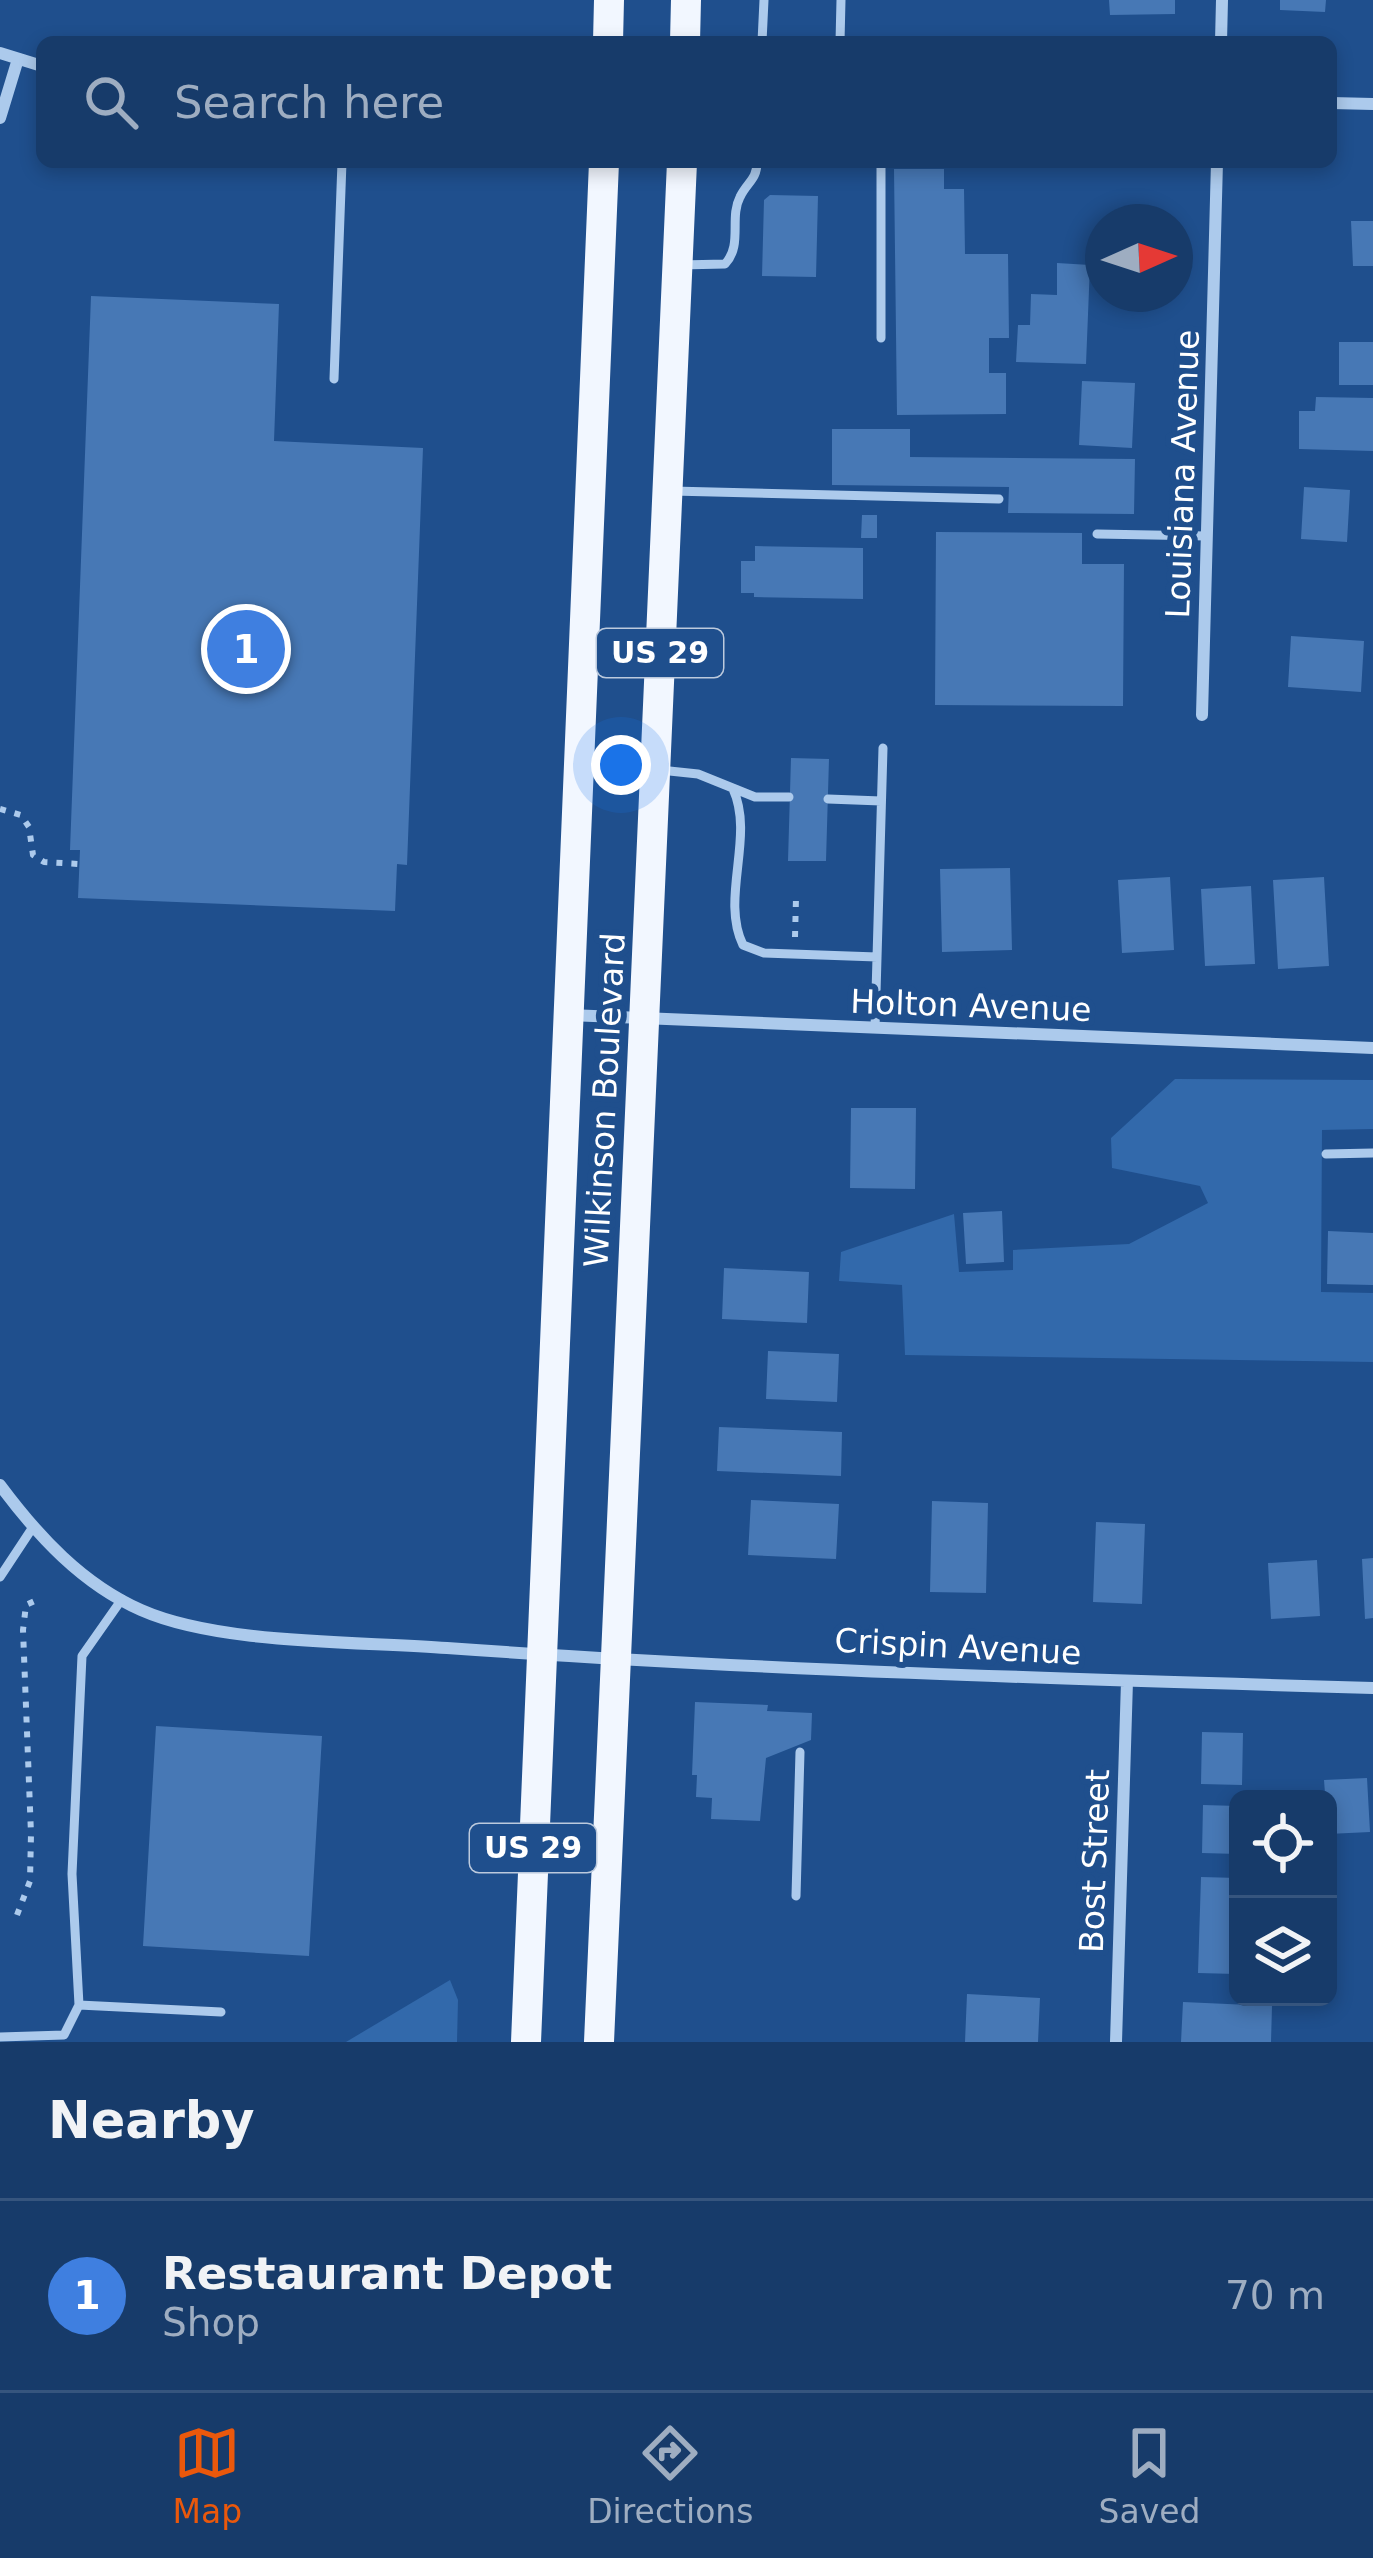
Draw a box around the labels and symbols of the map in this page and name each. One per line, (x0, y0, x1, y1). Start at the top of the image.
north arrow (1085, 204, 1193, 312)
street label: Louisiana Avenue (1158, 329, 1207, 619)
pin: 1 (207, 604, 285, 694)
road number: US 29 (597, 629, 723, 677)
your location (591, 735, 651, 795)
street label: Wilkinson Boulevard (576, 932, 633, 1268)
street label: Holton Avenue (850, 982, 1092, 1029)
street label: Crispin Avenue (834, 1621, 1082, 1672)
street label: Bost Street (1072, 1768, 1117, 1954)
road number: US 29 (470, 1824, 596, 1872)

